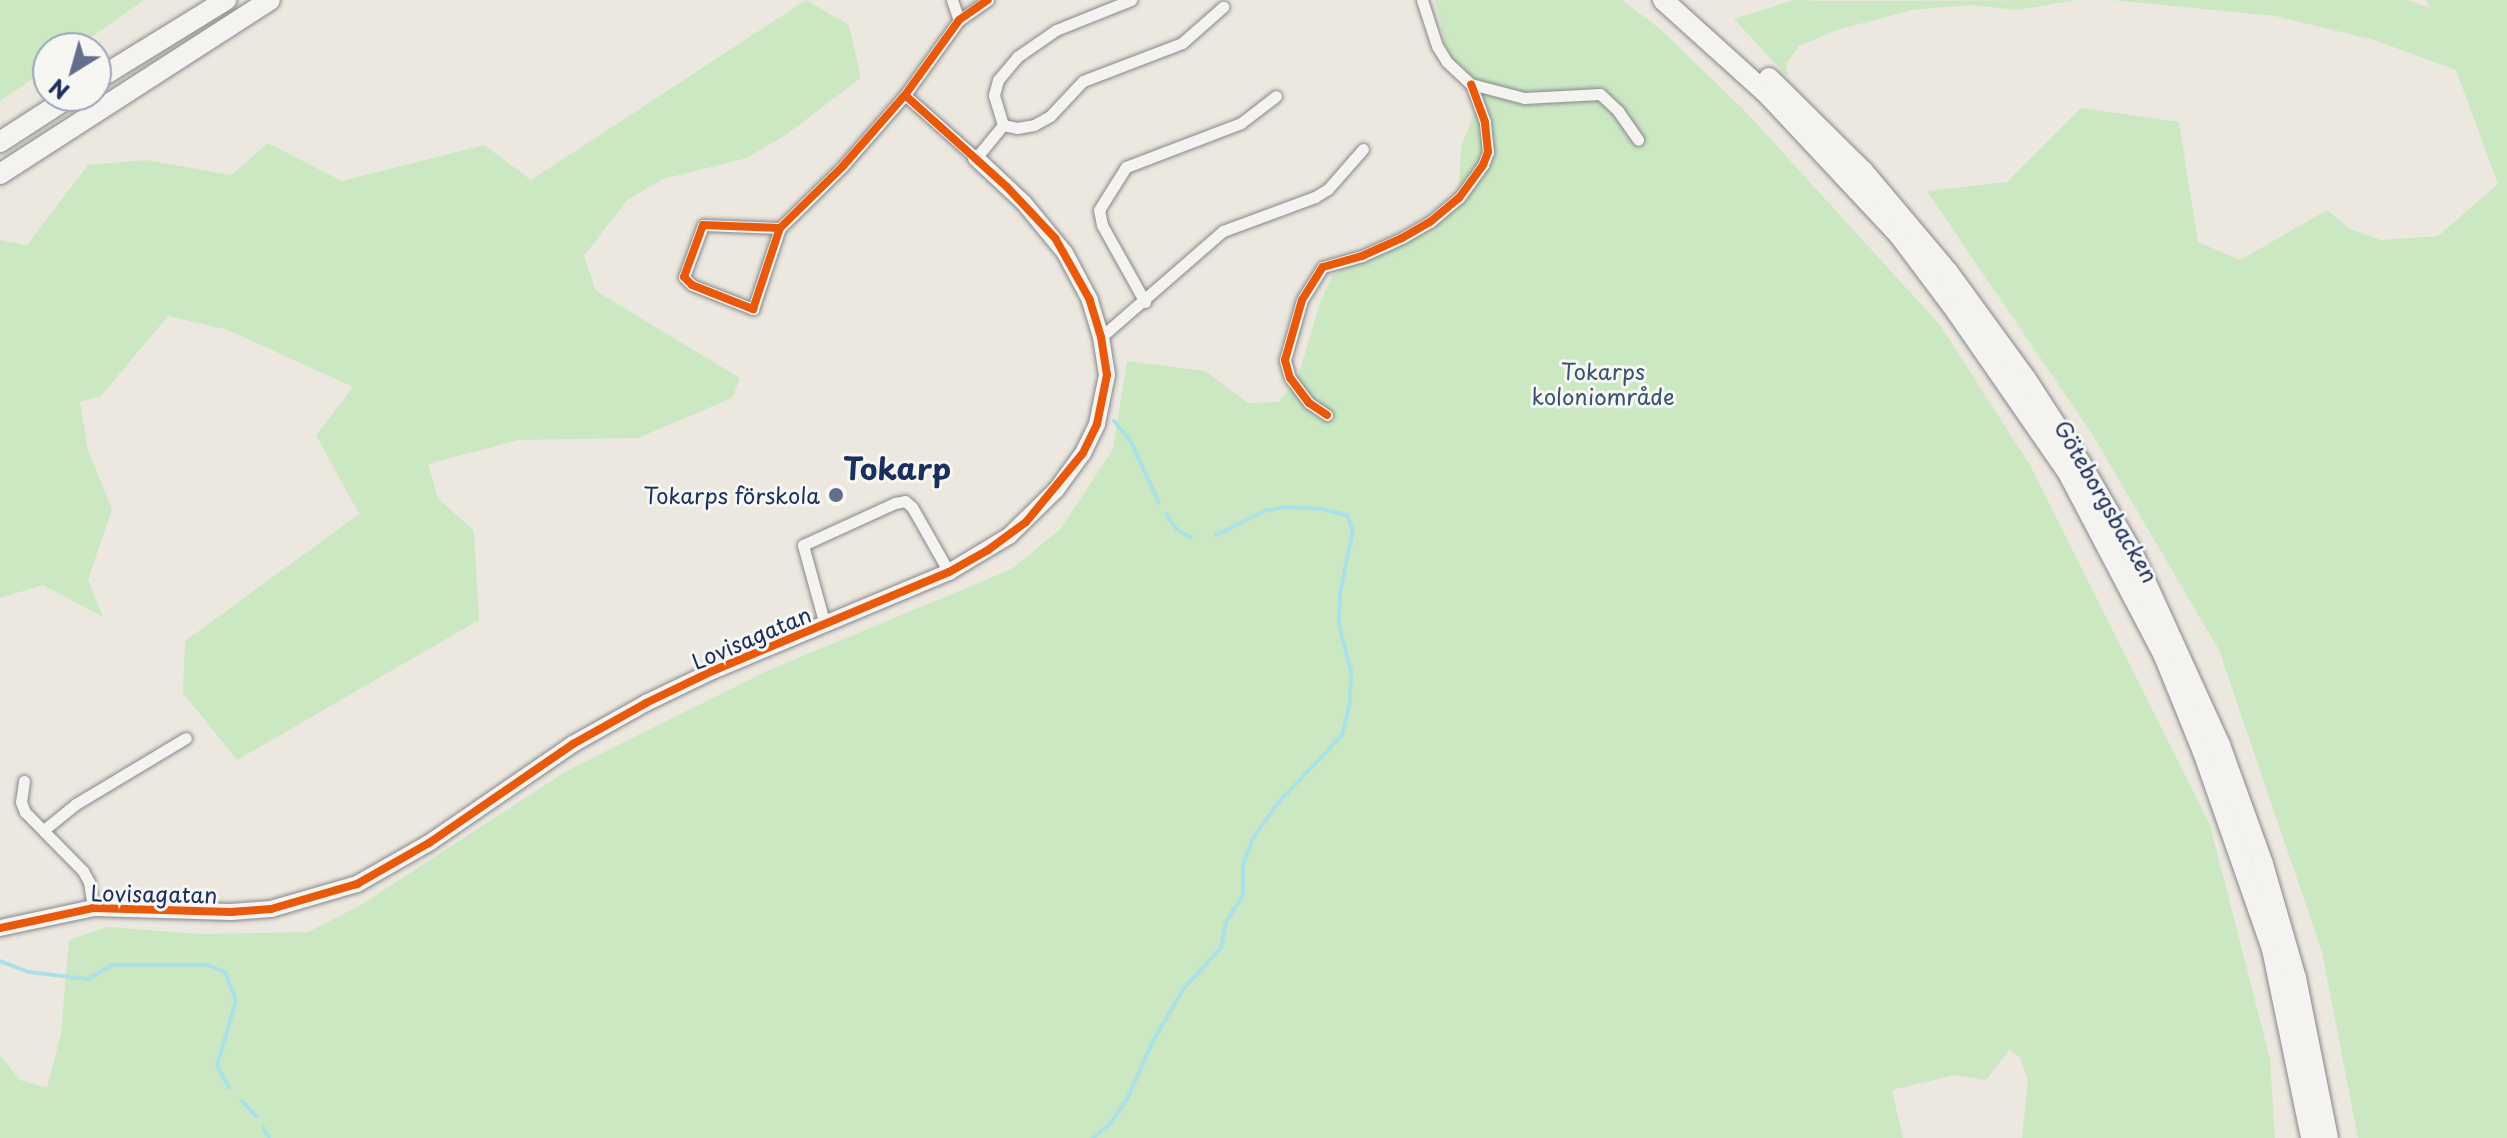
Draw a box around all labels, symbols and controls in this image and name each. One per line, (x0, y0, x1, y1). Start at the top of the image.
north arrow (32, 32, 112, 112)
text: N (42, 72, 75, 108)
park label: Tokarps koloniområde (1531, 357, 1675, 408)
street label: Göteborgsbacken (2050, 415, 2164, 587)
district label: Tokarp (843, 450, 951, 486)
place label: Tokarps förskola (644, 482, 820, 508)
marker: Tokarps förskola (827, 486, 845, 504)
street label: Lovisagatan (687, 600, 815, 674)
street label: Lovisagatan (90, 879, 218, 907)

